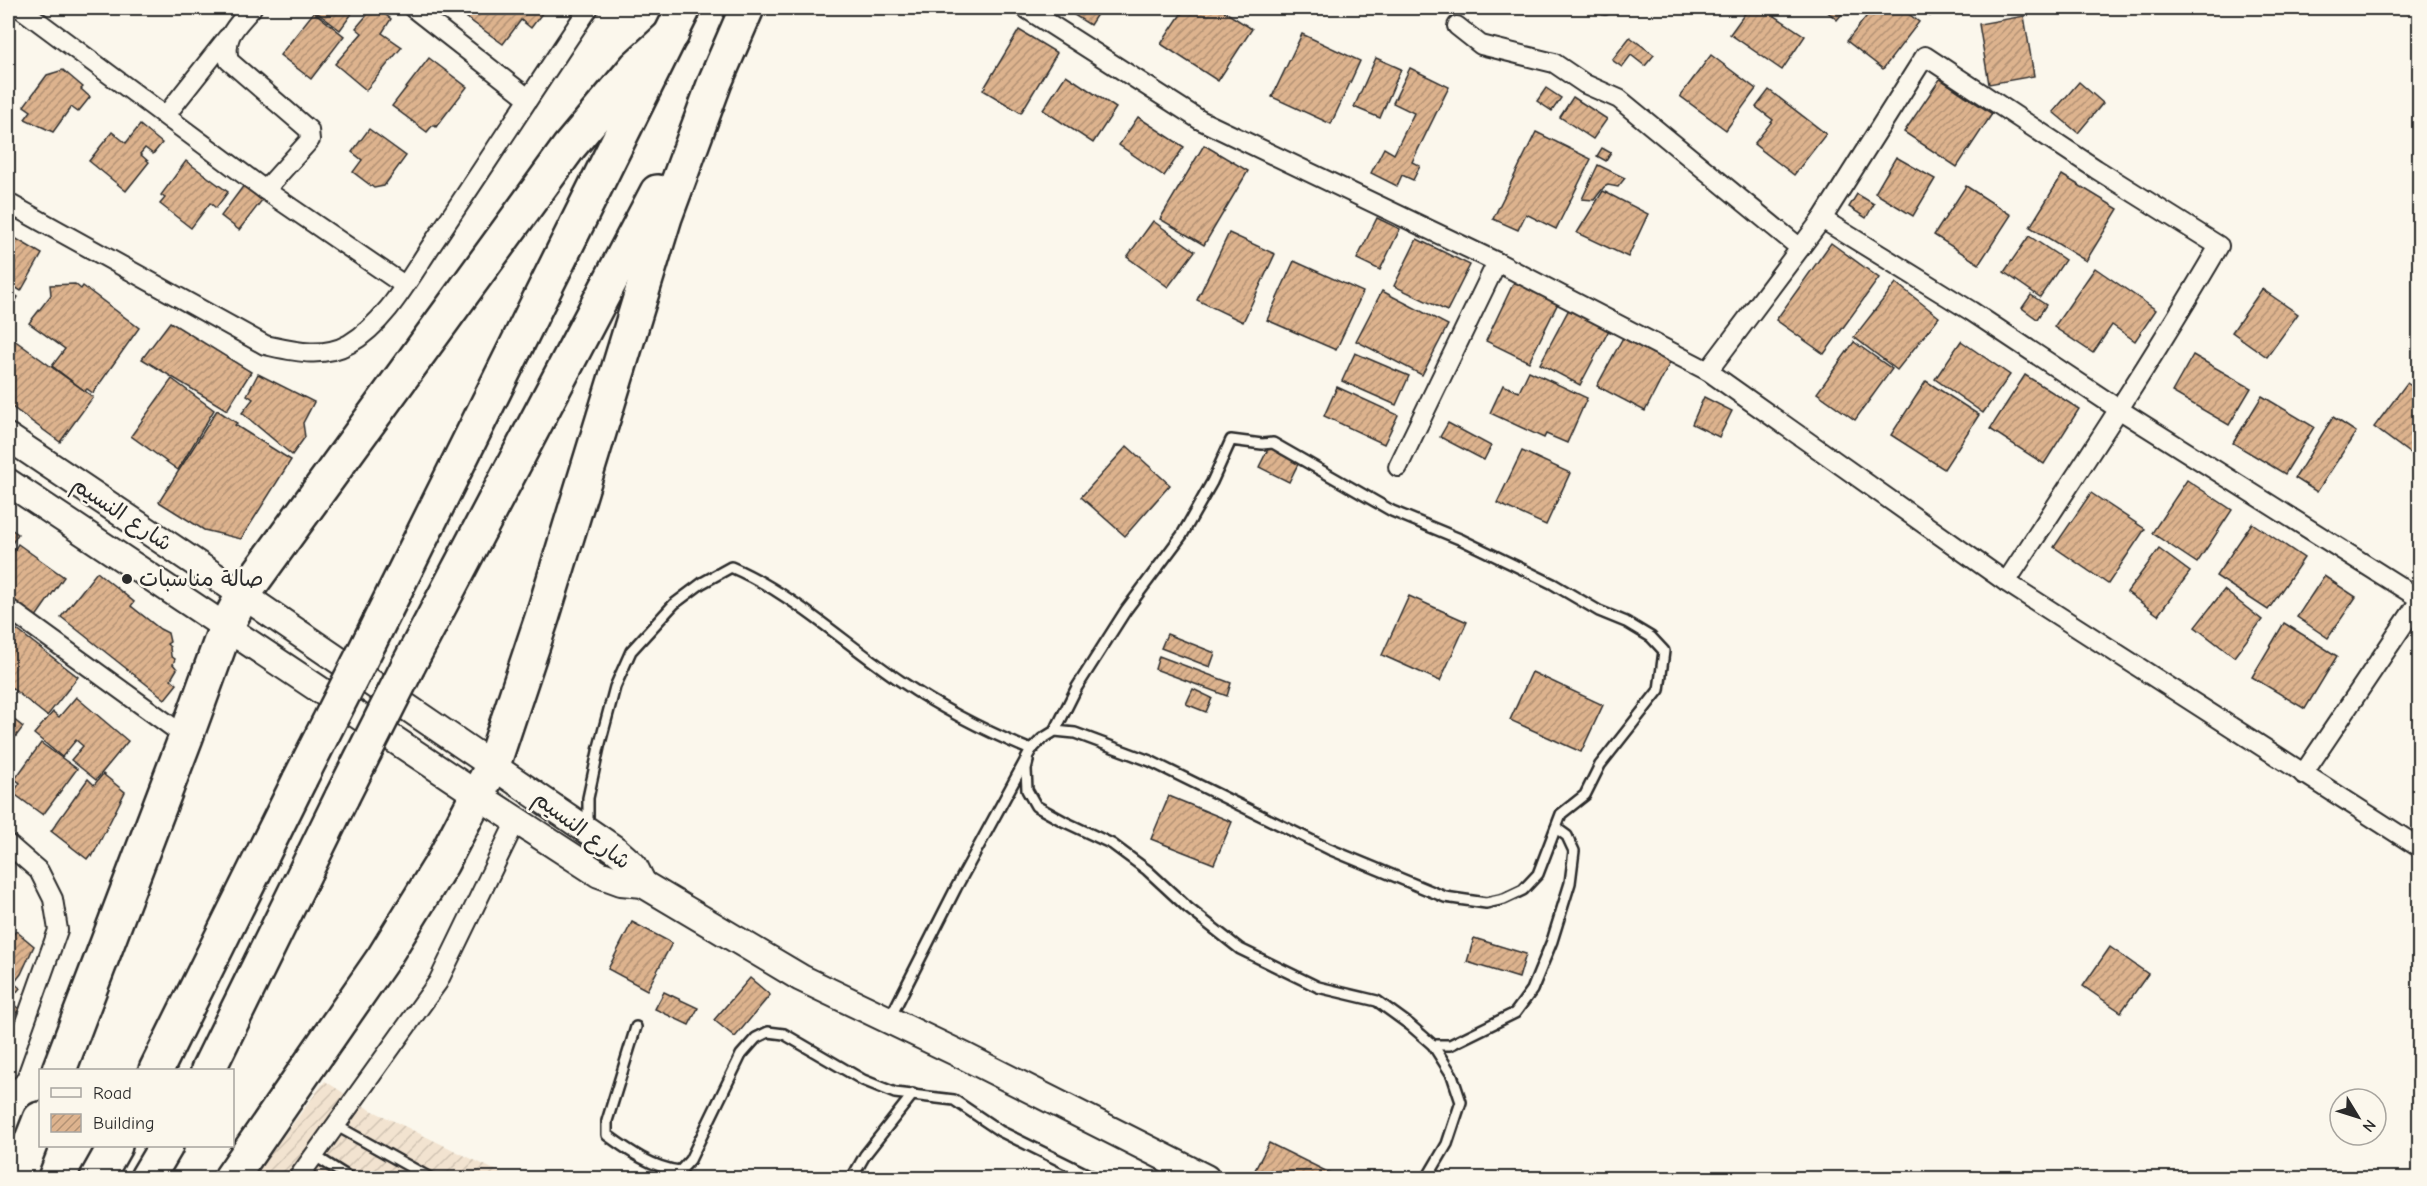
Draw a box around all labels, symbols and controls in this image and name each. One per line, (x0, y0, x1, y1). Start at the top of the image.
street label: شارع النسيم (65, 471, 177, 559)
place label: صالة مناسبات (139, 566, 264, 592)
marker: صالة مناسبات (120, 572, 134, 586)
street label: شارع النسيم (527, 785, 636, 877)
legend (39, 1069, 234, 1147)
text: Road (93, 1083, 132, 1104)
north arrow (2328, 1087, 2388, 1147)
text: Building (93, 1113, 155, 1134)
text: N (2359, 1116, 2379, 1135)

